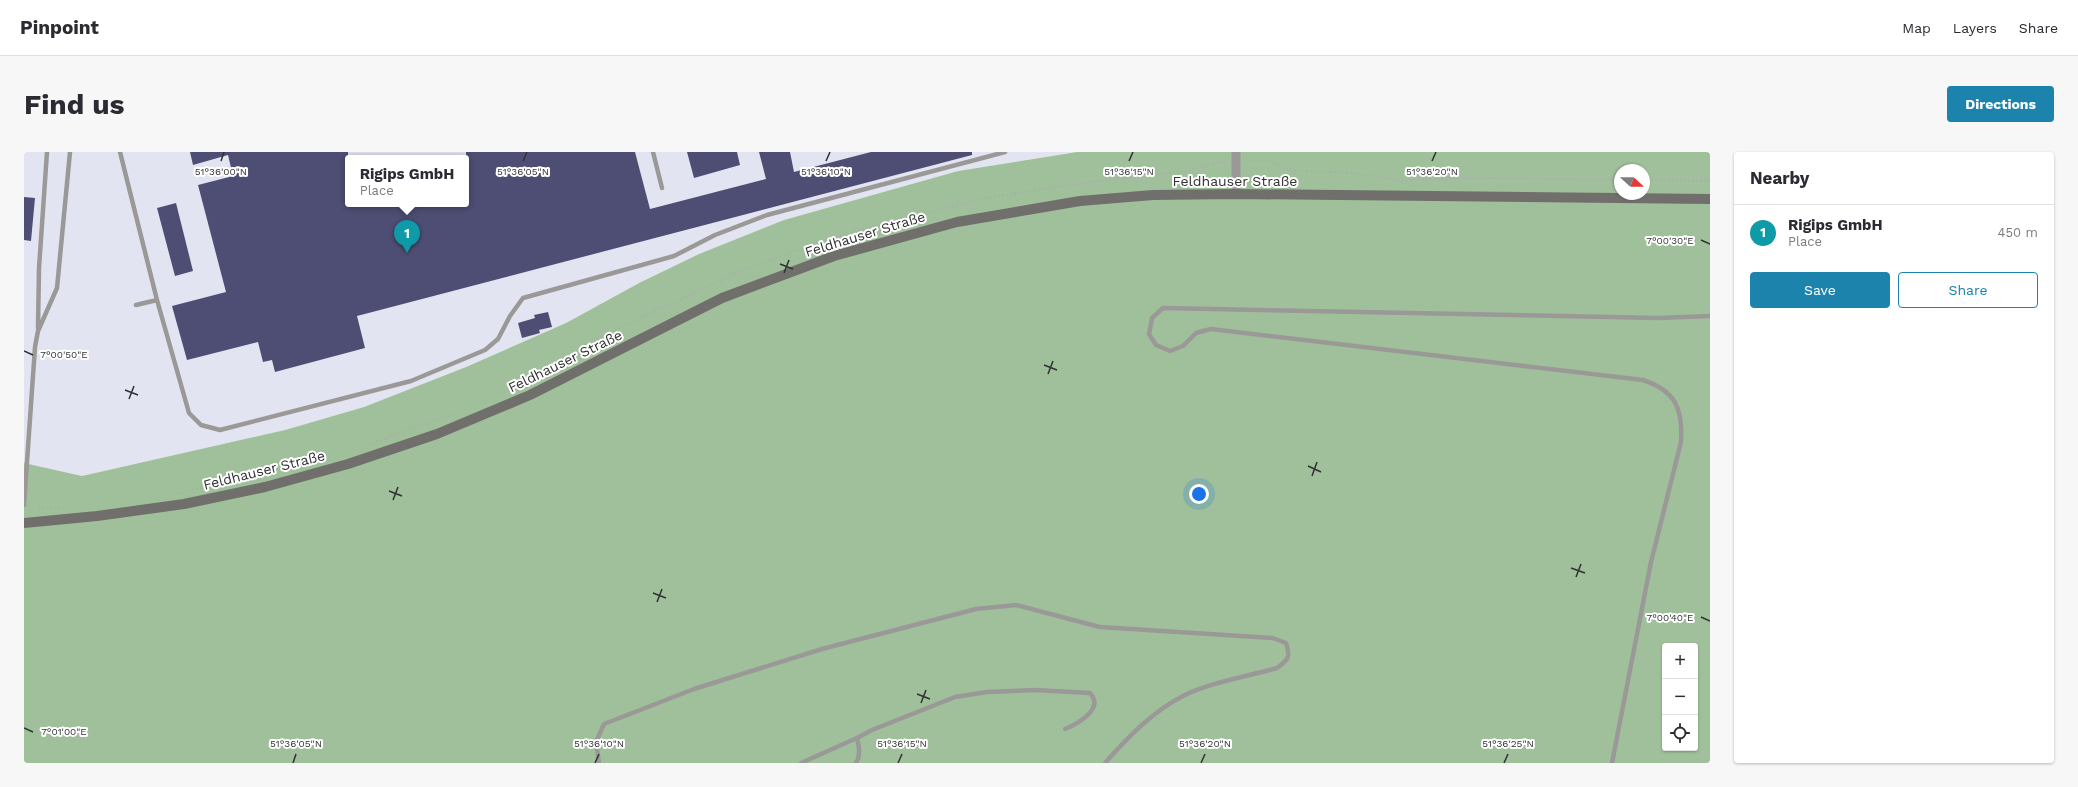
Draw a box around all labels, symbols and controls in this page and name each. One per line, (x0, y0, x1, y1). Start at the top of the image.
text: Pinpoint (20, 16, 99, 39)
text: Map (1902, 20, 1931, 36)
text: Layers (1953, 20, 1997, 36)
text: Share (2019, 20, 2058, 36)
button: Directions (1947, 86, 2054, 122)
text: Find us (24, 88, 124, 121)
popup (345, 155, 469, 207)
north arrow (1614, 164, 1650, 200)
text: Rigips GmbH (360, 165, 454, 183)
text: 51°36'00"N (195, 166, 247, 177)
text: 51°36'05"N (497, 166, 549, 177)
text: 51°36'10"N (801, 166, 851, 177)
text: 51°36'15"N (1104, 166, 1154, 177)
text: 51°36'20"N (1406, 166, 1458, 177)
text: Nearby (1750, 168, 1809, 188)
street label: Feldhauser Straße (1173, 173, 1297, 189)
text: Place (360, 183, 394, 198)
street label: Feldhauser Straße (803, 208, 927, 260)
text: Rigips GmbH (1788, 216, 1883, 234)
pin: 1 (394, 220, 420, 253)
text: 1 (1760, 225, 1766, 240)
text: 450 m (1998, 225, 2038, 240)
text: Place (1788, 234, 1822, 249)
text: 7°00'30"E (1646, 235, 1694, 246)
button: Save (1750, 272, 1890, 308)
button: Share (1898, 272, 2038, 308)
street label: Feldhauser Straße (505, 326, 625, 396)
text: 7°00'50"E (40, 349, 88, 360)
street label: Feldhauser Straße (202, 447, 326, 493)
your location (1189, 484, 1209, 504)
text: 7°00'40"E (1647, 612, 1693, 623)
map controls (1662, 643, 1698, 751)
button: + (1662, 643, 1698, 679)
button: − (1662, 679, 1698, 715)
button: locate (1662, 715, 1698, 751)
text: 7°01'00"E (41, 726, 87, 737)
text: 51°36'05"N (270, 738, 322, 749)
text: 51°36'10"N (574, 738, 624, 749)
text: 51°36'15"N (877, 738, 927, 749)
text: 51°36'20"N (1179, 738, 1231, 749)
text: 51°36'25"N (1482, 738, 1534, 749)

